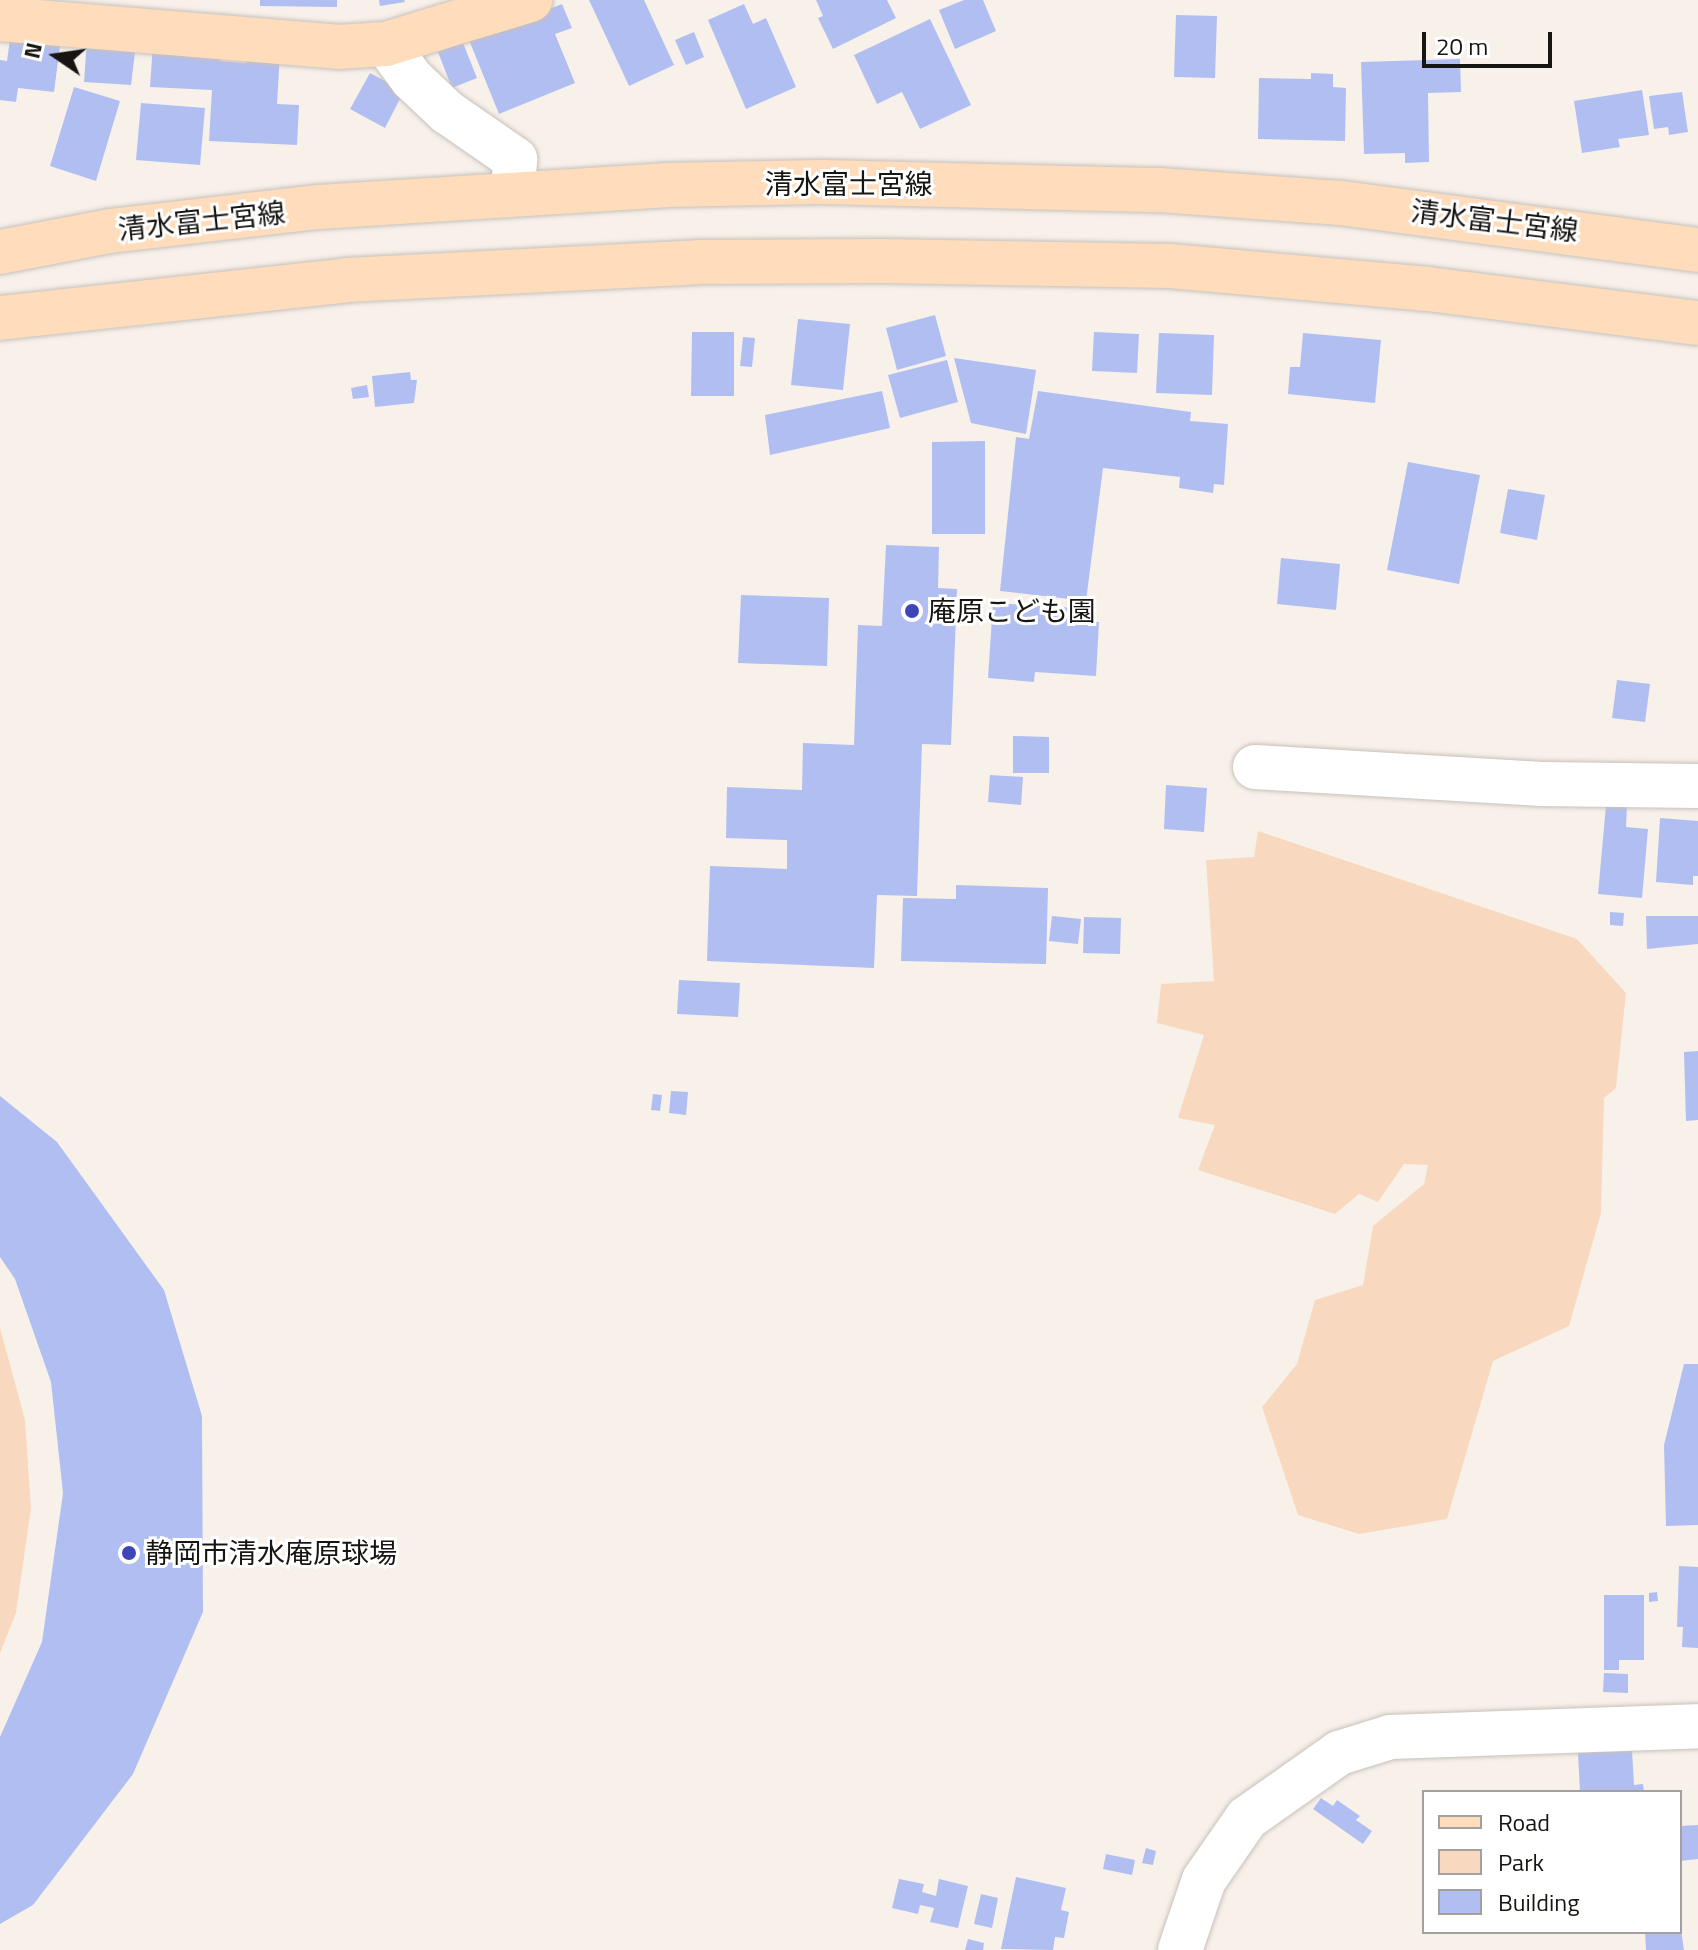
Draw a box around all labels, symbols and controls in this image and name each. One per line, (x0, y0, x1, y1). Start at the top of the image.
north arrow (16, 16, 96, 96)
scale bar (1426, 16, 1556, 66)
text: 20 m (1436, 28, 1488, 64)
text: N (14, 39, 51, 62)
street label: 清水富士宮線 (765, 167, 933, 201)
street label: 清水富士宮線 (1410, 194, 1580, 248)
street label: 清水富士宮線 (117, 196, 287, 246)
place label: 庵原こども園 (928, 594, 1096, 628)
marker: 庵原こども園 (903, 602, 921, 620)
place label: 静岡市清水庵原球場 (145, 1536, 397, 1570)
marker: 静岡市清水庵原球場 (120, 1544, 138, 1562)
legend (1422, 1790, 1682, 1934)
text: Road (1498, 1804, 1550, 1840)
text: Park (1498, 1844, 1544, 1880)
text: Building (1498, 1884, 1580, 1920)

